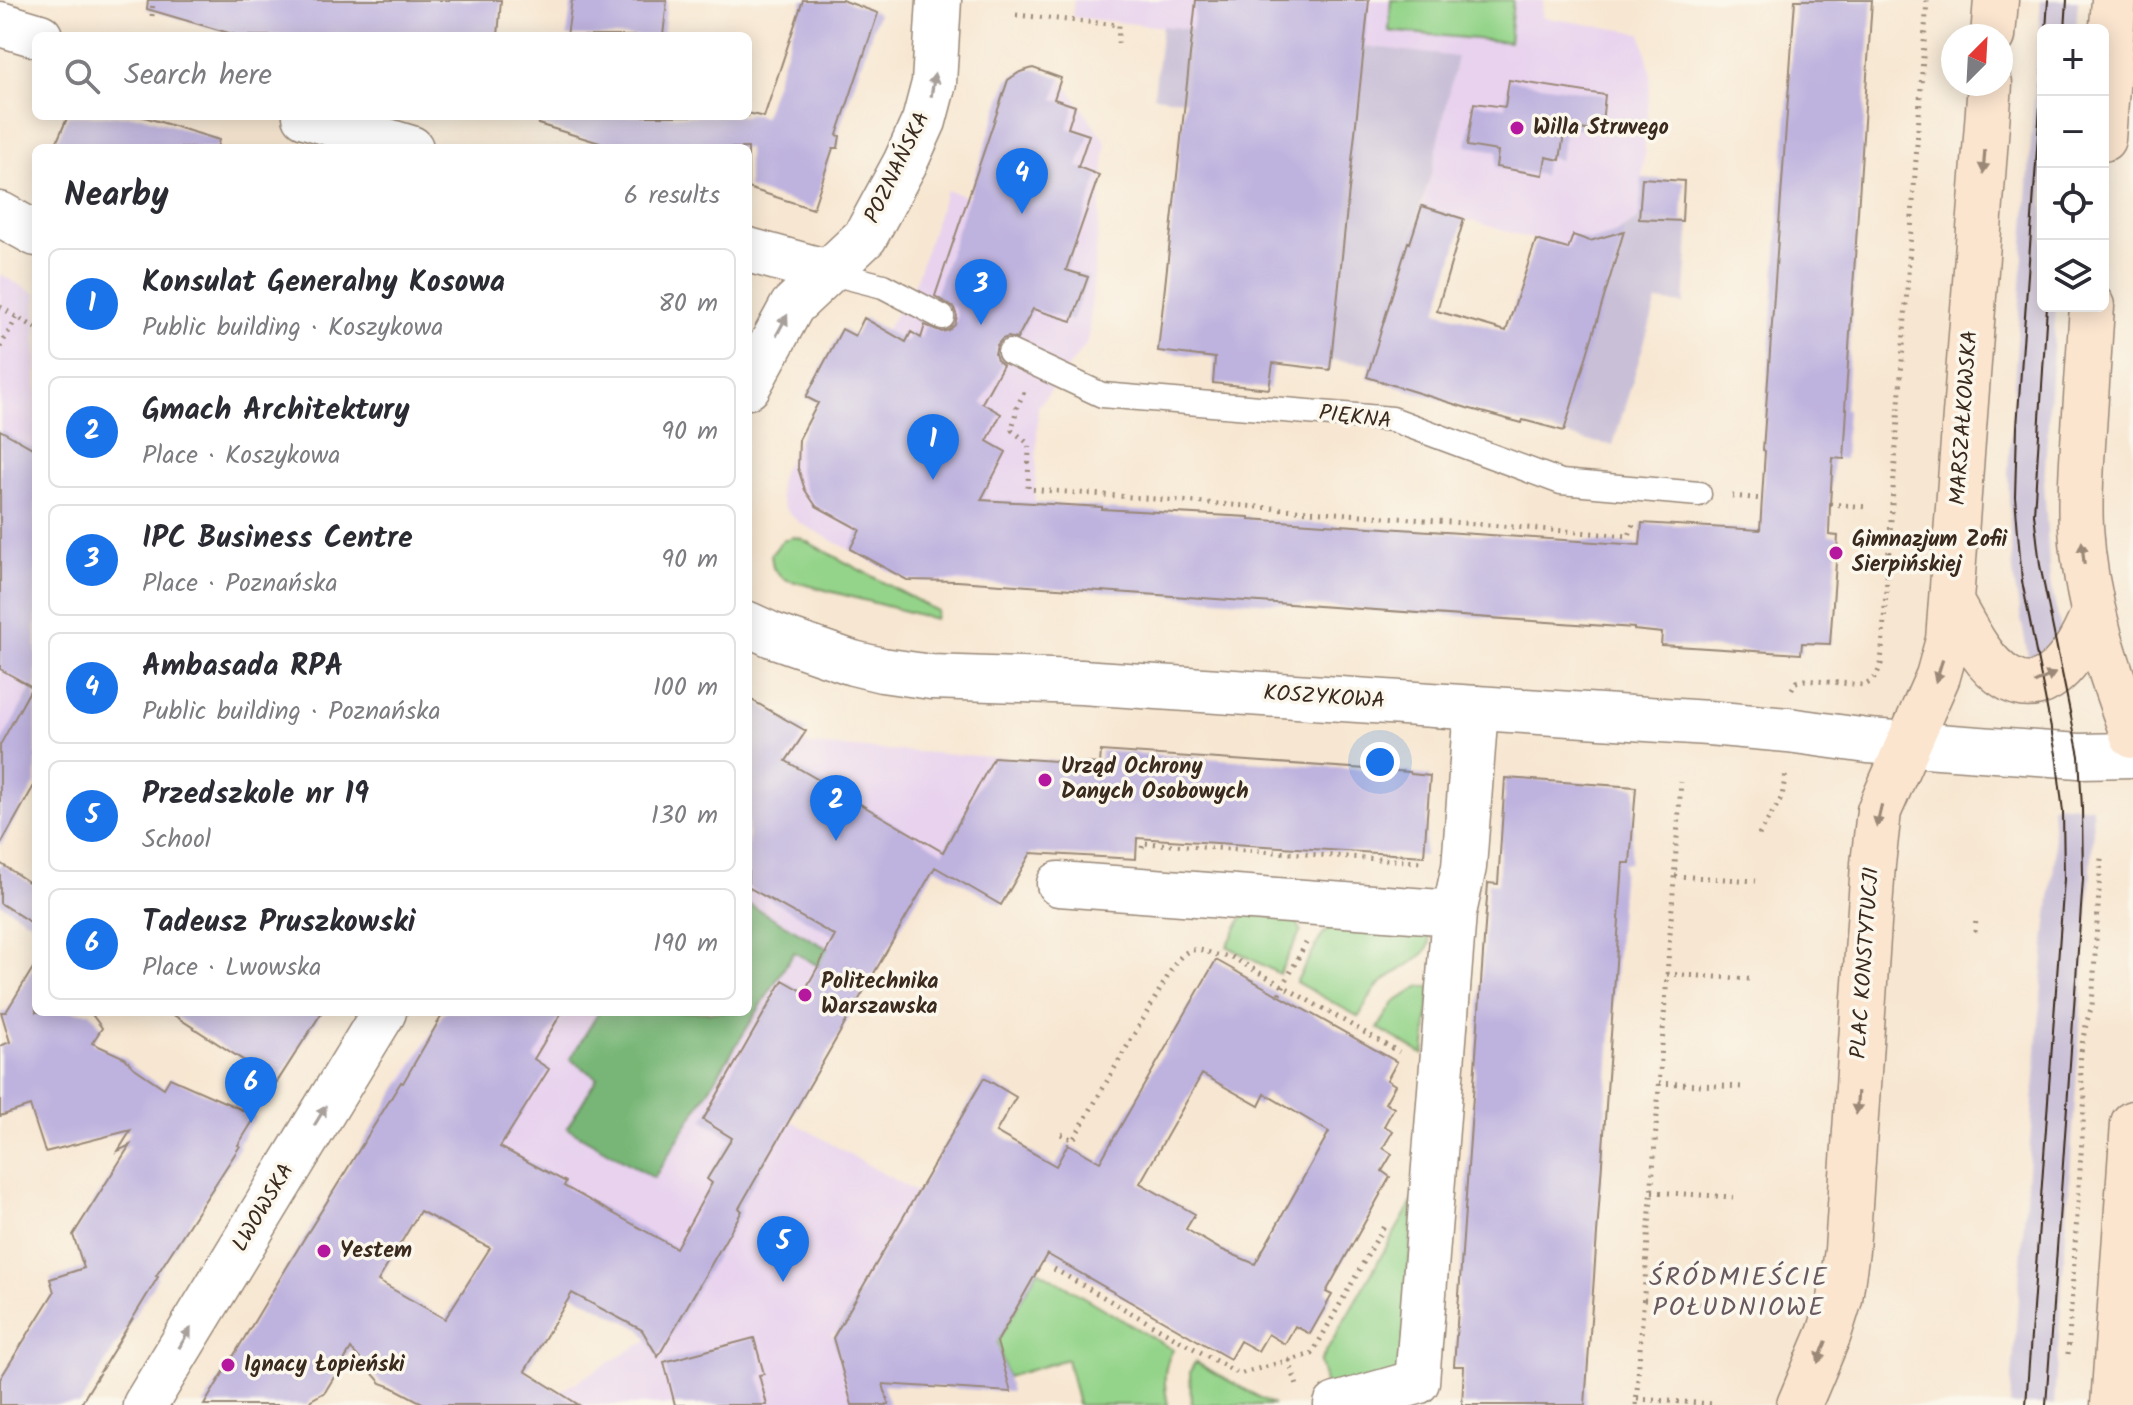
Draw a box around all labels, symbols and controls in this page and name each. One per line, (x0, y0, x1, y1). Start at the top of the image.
north arrow (1941, 24, 2013, 96)
map controls (2037, 24, 2109, 312)
button: + (2037, 24, 2109, 96)
search box (32, 32, 752, 120)
text: Search here (124, 52, 272, 100)
icon: search (60, 54, 104, 98)
one-way arrow (927, 72, 940, 97)
button: − (2037, 96, 2109, 168)
street label: POZNAŃSKA (856, 106, 940, 230)
place label: Willa Struvego (1533, 111, 1669, 146)
marker: Willa Struvego (1508, 119, 1526, 137)
pin: 4 (996, 148, 1048, 214)
one-way arrow (1977, 150, 1990, 175)
button: locate (2037, 168, 2109, 240)
text: Nearby (64, 169, 169, 223)
text: 6 results (624, 175, 720, 217)
button: layers (2037, 240, 2109, 312)
text: Konsulat Generalny Kosowa (142, 259, 505, 307)
pin: 3 (955, 259, 1007, 325)
text: 1 (88, 283, 96, 325)
text: 80 m (658, 283, 718, 325)
text: Public building · Koszykowa (142, 307, 443, 349)
one-way arrow (775, 313, 789, 336)
street label: MARSZAŁKOWSKA (1941, 329, 1989, 507)
text: Gmach Architektury (142, 387, 410, 435)
street label: PIĘKNA (1317, 396, 1393, 440)
text: 2 (84, 411, 100, 453)
text: 90 m (661, 411, 718, 453)
pin: 1 (907, 414, 959, 480)
text: Place · Koszykowa (142, 435, 340, 477)
text: IPC Business Centre (142, 515, 413, 563)
place label: Gimnazjum Zofii Sierpińskiej (1852, 523, 2008, 583)
text: 3 (85, 539, 99, 581)
text: 90 m (661, 539, 718, 581)
one-way arrow (2077, 540, 2090, 565)
marker: Gimnazjum Zofii Sierpińskiej (1827, 544, 1845, 562)
text: Place · Poznańska (142, 563, 338, 605)
text: Ambasada RPA (142, 643, 344, 691)
one-way arrow (1932, 659, 1944, 683)
text: 4 (85, 667, 99, 709)
text: 100 m (653, 667, 718, 709)
one-way arrow (2033, 671, 2056, 685)
street label: KOSZYKOWA (1262, 676, 1386, 720)
text: Public building · Poznańska (142, 691, 441, 733)
your location (1360, 742, 1400, 782)
place label: Urząd Ochrony Danych Osobowych (1061, 750, 1249, 810)
text: Przedszkole nr 19 (142, 771, 369, 819)
marker: Urząd Ochrony Danych Osobowych (1036, 771, 1054, 789)
pin: 2 (810, 775, 862, 841)
text: 5 (85, 795, 99, 837)
text: 130 m (651, 795, 718, 837)
one-way arrow (1872, 803, 1885, 828)
text: School (142, 819, 211, 861)
street label: PLAC KONSTYTUCJI (1842, 866, 1890, 1060)
text: Tadeusz Pruszkowski (142, 899, 416, 947)
text: 6 (85, 923, 99, 965)
text: 190 m (653, 923, 718, 965)
text: Place · Lwowska (142, 947, 321, 989)
place label: Politechnika Warszawska (821, 965, 938, 1025)
marker: Politechnika Warszawska (796, 986, 814, 1004)
pin: 6 (225, 1057, 277, 1123)
one-way arrow (1850, 1091, 1863, 1116)
one-way arrow (313, 1105, 327, 1127)
street label: LWOWSKA (224, 1157, 304, 1259)
pin: 5 (757, 1216, 809, 1282)
place label: Yestem (340, 1234, 412, 1269)
marker: Yestem (315, 1242, 333, 1260)
district label: ŚRÓDMIEŚCIE POŁUDNIOWE (1649, 1257, 1829, 1329)
one-way arrow (178, 1327, 192, 1349)
one-way arrow (1815, 1340, 1828, 1364)
place label: Ignacy Łopieński (244, 1348, 406, 1383)
marker: Ignacy Łopieński (219, 1356, 237, 1374)

